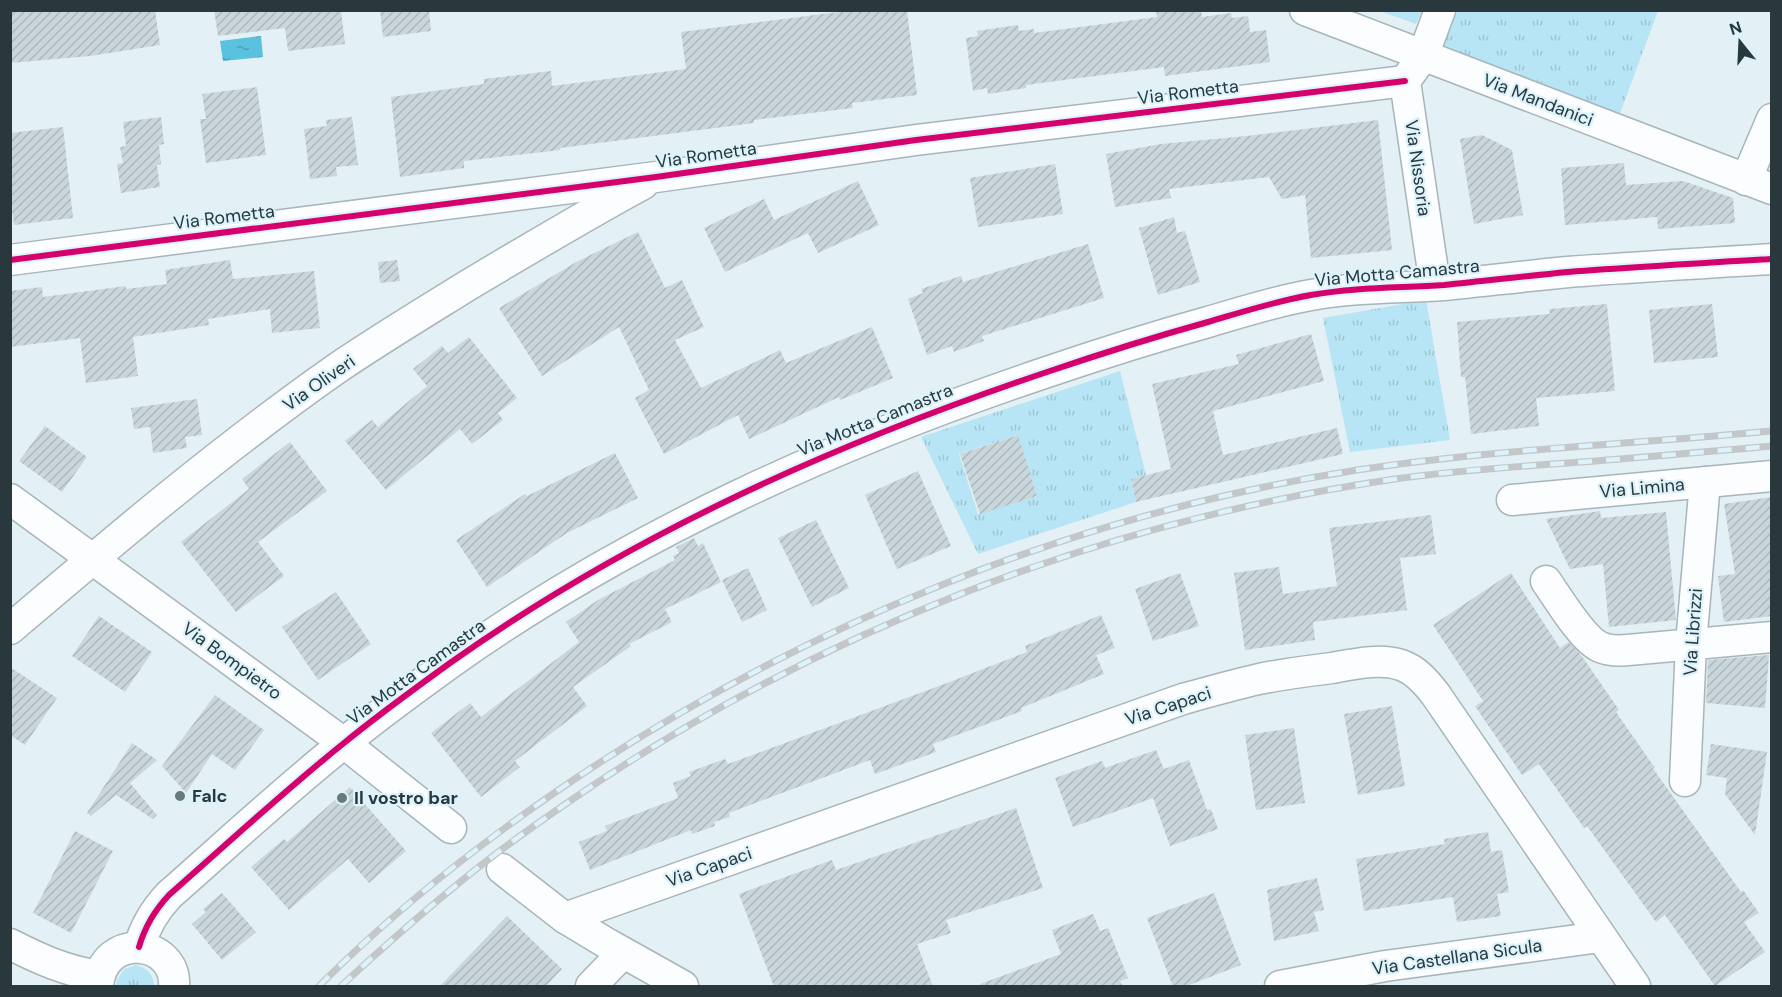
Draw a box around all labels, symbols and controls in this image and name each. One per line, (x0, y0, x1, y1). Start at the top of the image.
north arrow (1710, 12, 1770, 72)
text: N (1727, 16, 1744, 40)
street label: Via Mandanici (1479, 68, 1597, 132)
street label: Via Rometta (1136, 74, 1240, 110)
street label: Via Nissoria (1399, 118, 1437, 218)
street label: Via Rometta (654, 136, 758, 174)
street label: Via Rometta (172, 199, 276, 235)
street label: Via Motta Camastra (1313, 254, 1481, 292)
street label: Via Oliveri (278, 349, 360, 417)
street label: Via Motta Camastra (794, 378, 956, 462)
street label: Via Limina (1598, 472, 1686, 504)
street label: Via Librizzi (1678, 587, 1708, 677)
street label: Via Motta Camastra (342, 614, 490, 730)
street label: Via Bompietro (177, 617, 287, 705)
street label: Via Capaci (1122, 681, 1214, 731)
place label: Falc (192, 784, 228, 808)
place label: Il vostro bar (354, 786, 458, 810)
marker: Falc (173, 789, 187, 803)
marker: Il vostro bar (335, 791, 349, 805)
street label: Via Capaci (663, 841, 755, 893)
street label: Via Castellana Sicula (1371, 933, 1543, 981)

